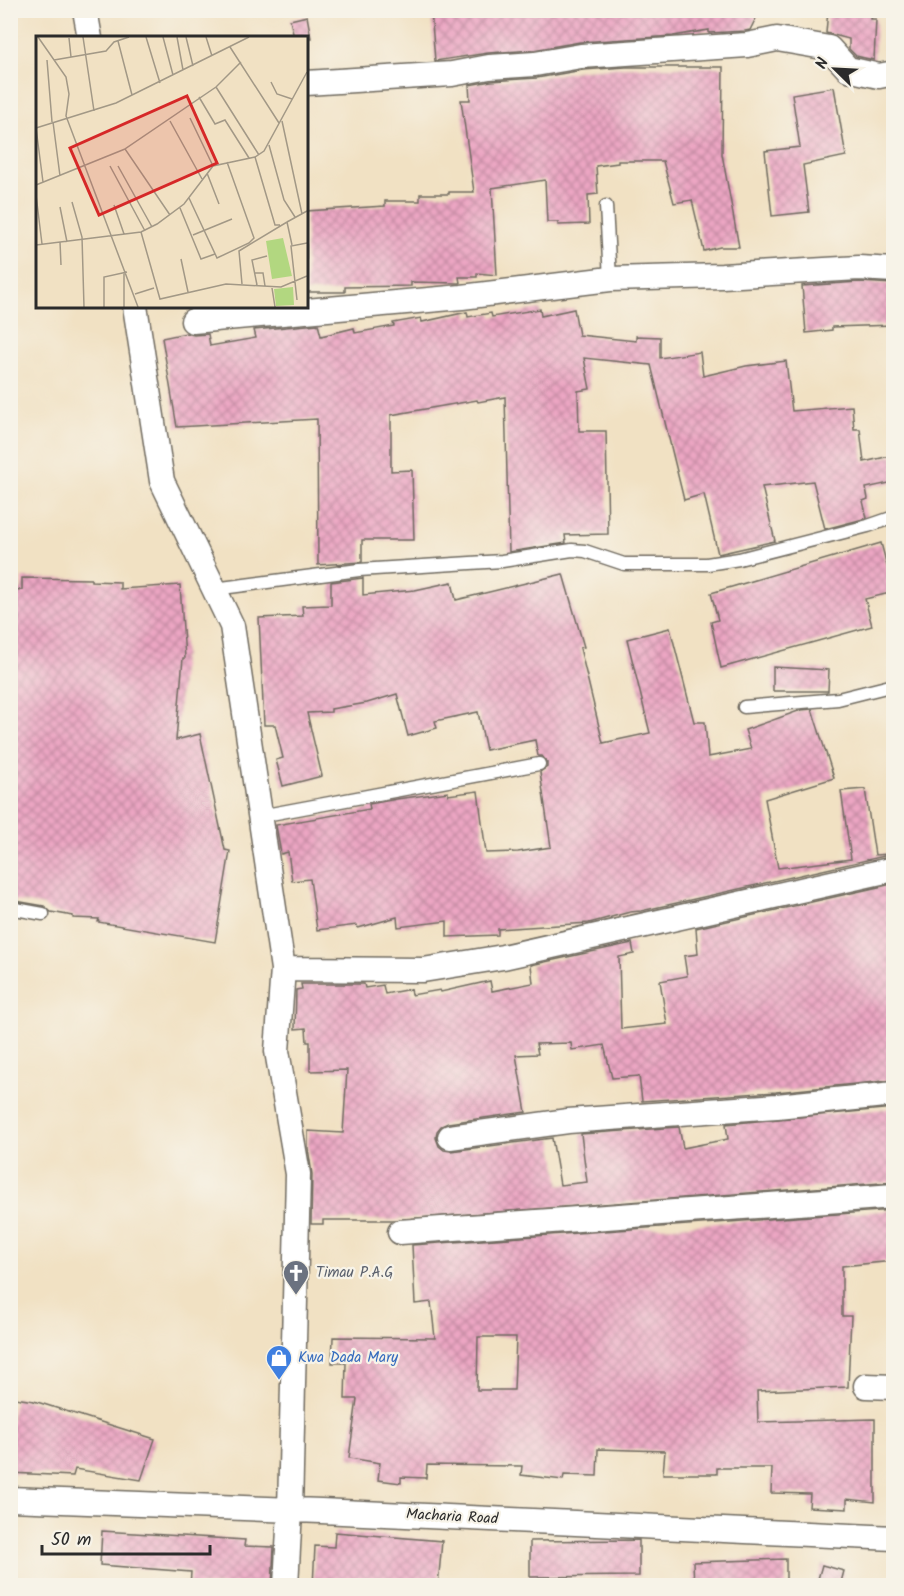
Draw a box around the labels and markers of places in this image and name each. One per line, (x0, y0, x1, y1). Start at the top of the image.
church icon: Timau P.A.G (281, 1258, 311, 1296)
place label: Timau P.A.G (316, 1261, 393, 1285)
shop icon: Kwa Dada Mary (264, 1343, 294, 1381)
place label: Kwa Dada Mary (298, 1346, 399, 1370)

